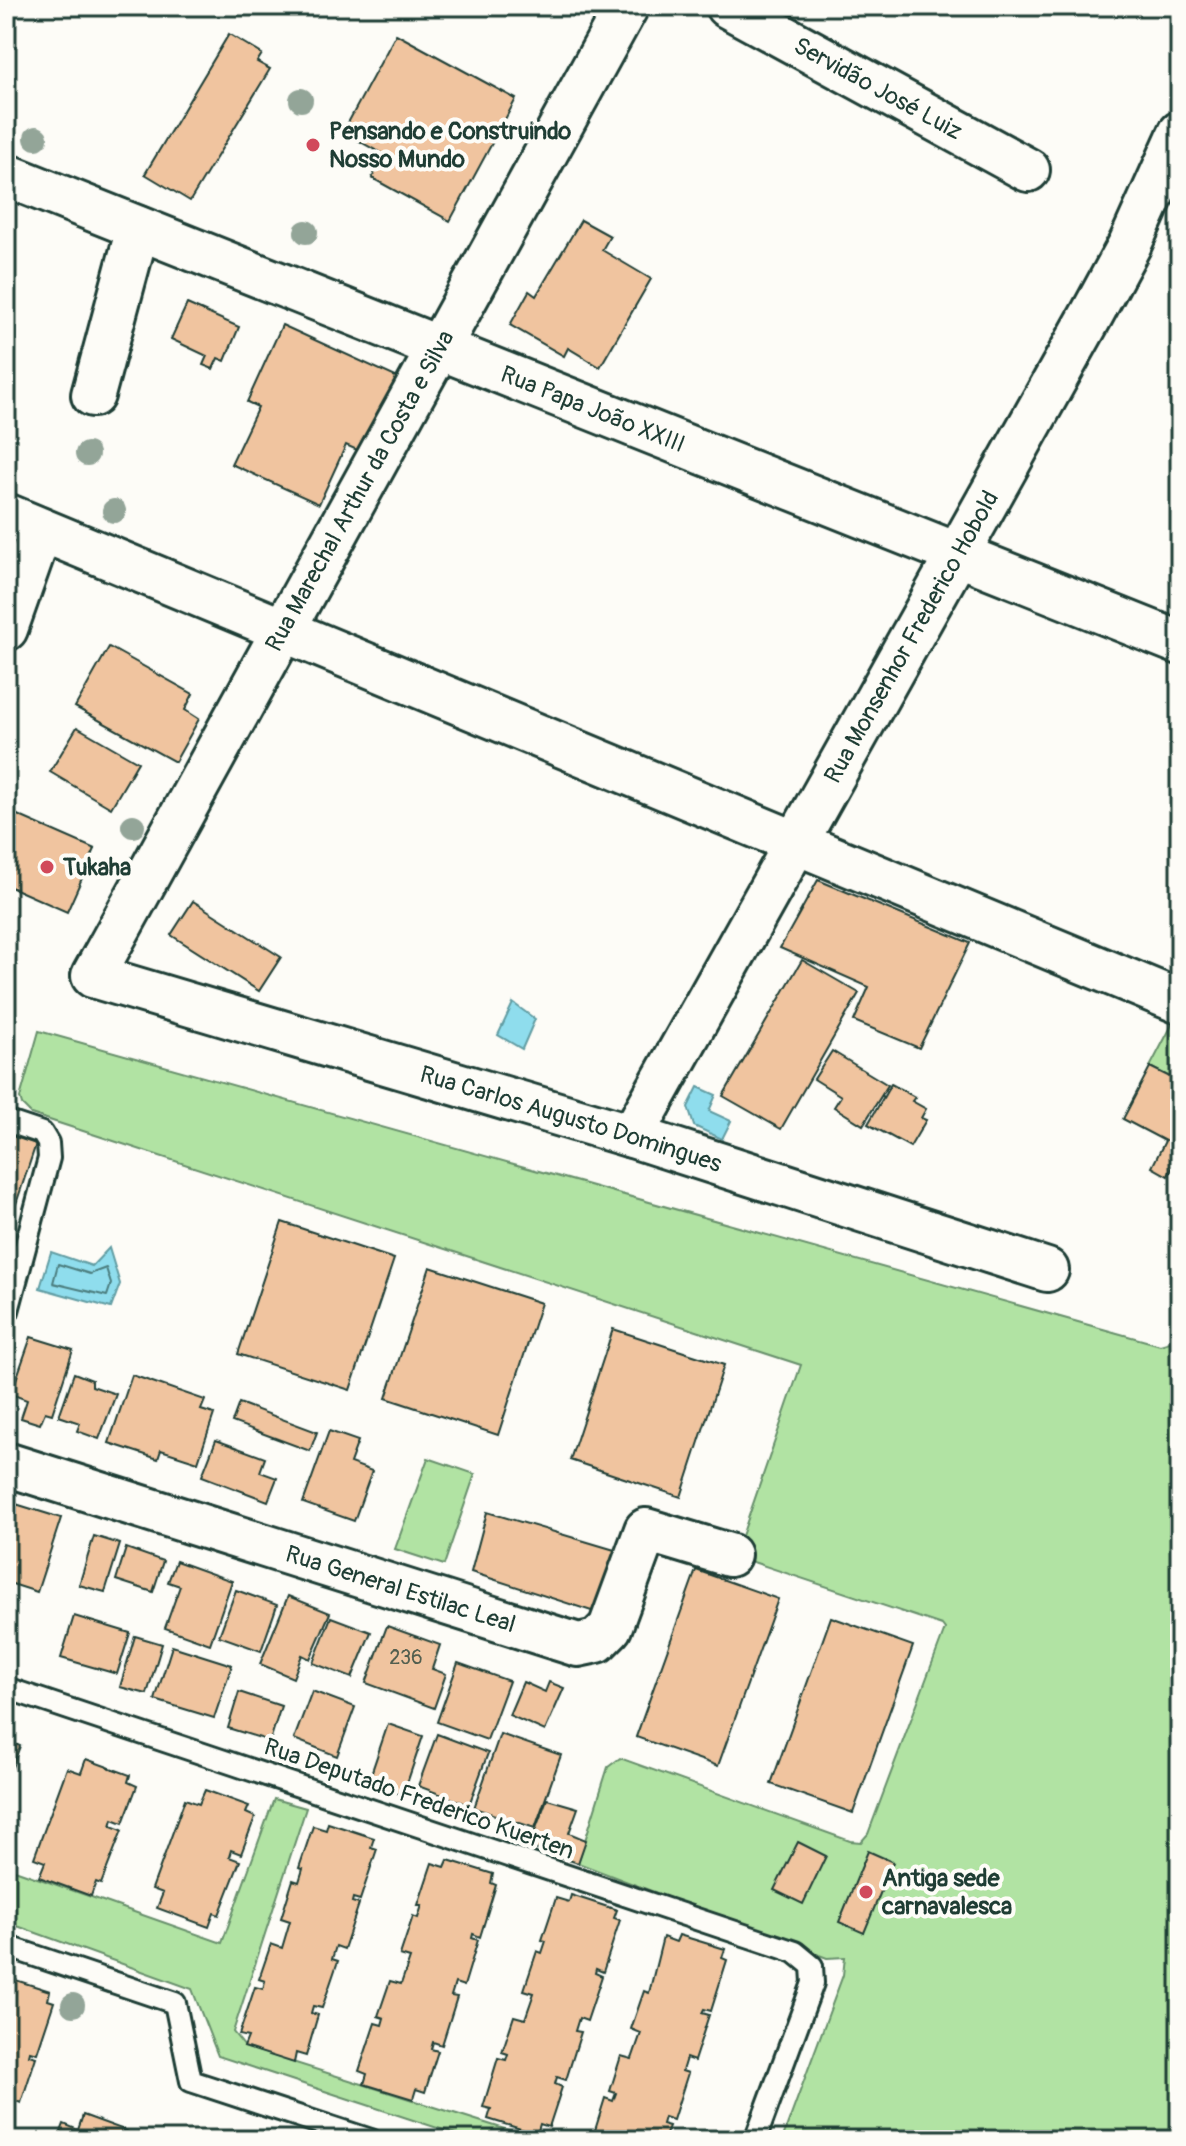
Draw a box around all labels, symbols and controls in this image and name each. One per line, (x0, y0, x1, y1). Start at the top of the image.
street label: Servidão José Luiz (789, 31, 967, 146)
place label: Pensando e Construindo Nosso Mundo (329, 117, 571, 174)
marker: Pensando e Construindo Nosso Mundo (304, 136, 322, 154)
street label: Rua Marechal Arthur da Costa e Silva (259, 325, 461, 657)
street label: Rua Papa João XXIII (497, 359, 689, 459)
street label: Rua Monsenhor Frederico Hobold (818, 485, 1005, 788)
place label: Tukaha (62, 853, 131, 882)
marker: Tukaha (38, 858, 56, 876)
street label: Rua Carlos Augusto Domingues (417, 1059, 726, 1179)
street label: Rua General Estilac Leal (282, 1539, 519, 1639)
house number: 236 (389, 1645, 423, 1670)
street label: Rua Deputado Frederico Kuerten (260, 1732, 578, 1866)
place label: Antiga sede carnavalesca (881, 1864, 1012, 1921)
marker: Antiga sede carnavalesca (857, 1883, 875, 1901)

